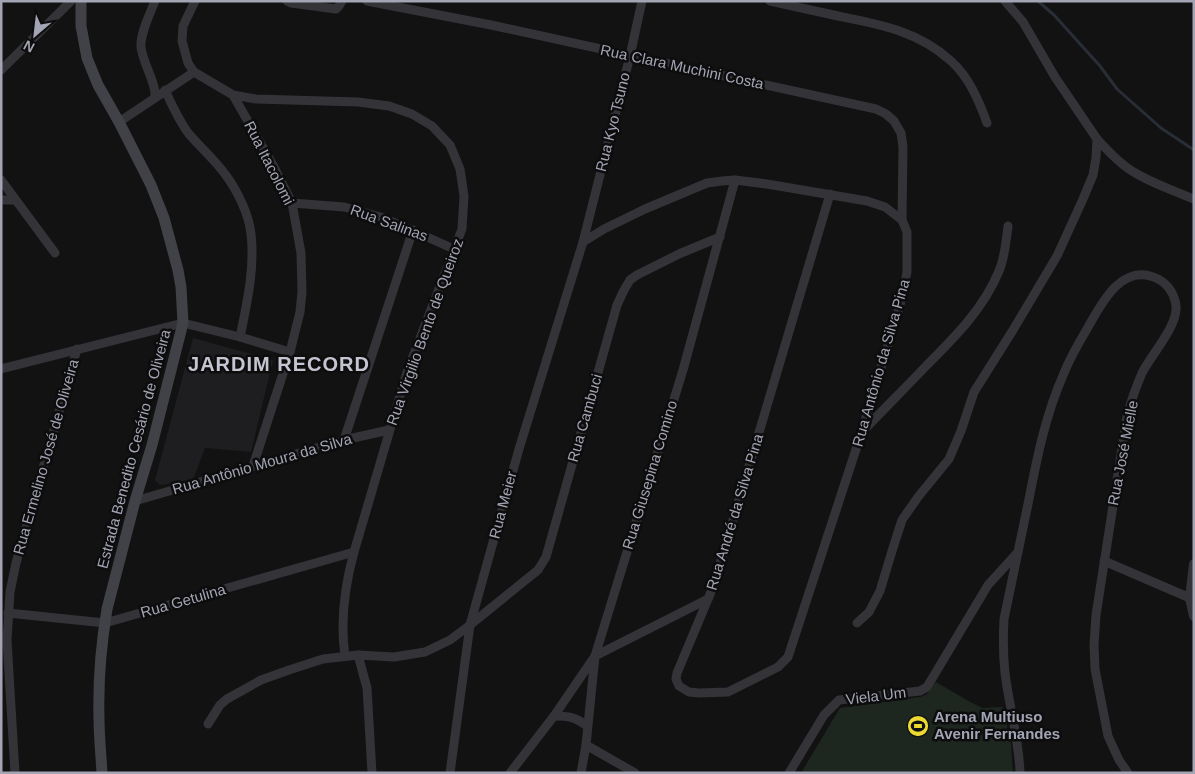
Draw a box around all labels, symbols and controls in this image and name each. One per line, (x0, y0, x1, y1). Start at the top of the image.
north arrow (10, 10, 60, 60)
text: N (21, 37, 37, 56)
street label: Rua Clara Muchini Costa (599, 41, 766, 92)
street label: Rua Kyo Tsuno (592, 71, 633, 173)
street label: Rua Itacolomi (241, 118, 298, 207)
street label: Rua Salinas (348, 201, 430, 244)
street label: Rua Virgilio Bento de Queiroz (383, 236, 466, 427)
street label: Rua Antônio da Silva Pina (848, 277, 913, 449)
street label: Estrada Benedito Cesário de Oliveira (93, 327, 174, 570)
district label: JARDIM RECORD (188, 353, 370, 375)
street label: Rua Ermelino José de Oliveira (9, 357, 82, 557)
street label: Rua Cambuci (564, 372, 605, 464)
street label: Rua Giusepina Comino (619, 398, 680, 551)
street label: Rua José Mielle (1104, 399, 1141, 507)
street label: Rua Antônio Moura da Silva (170, 430, 354, 497)
street label: Rua André da Silva Pina (703, 431, 767, 592)
street label: Rua Meier (485, 469, 520, 540)
street label: Rua Getulina (138, 580, 228, 621)
street label: Viela Um (845, 683, 907, 708)
place label: Arena Multiuso Avenir Fernandes (934, 708, 1060, 742)
sports icon: Arena Multiuso Avenir Fernandes (906, 714, 930, 738)

